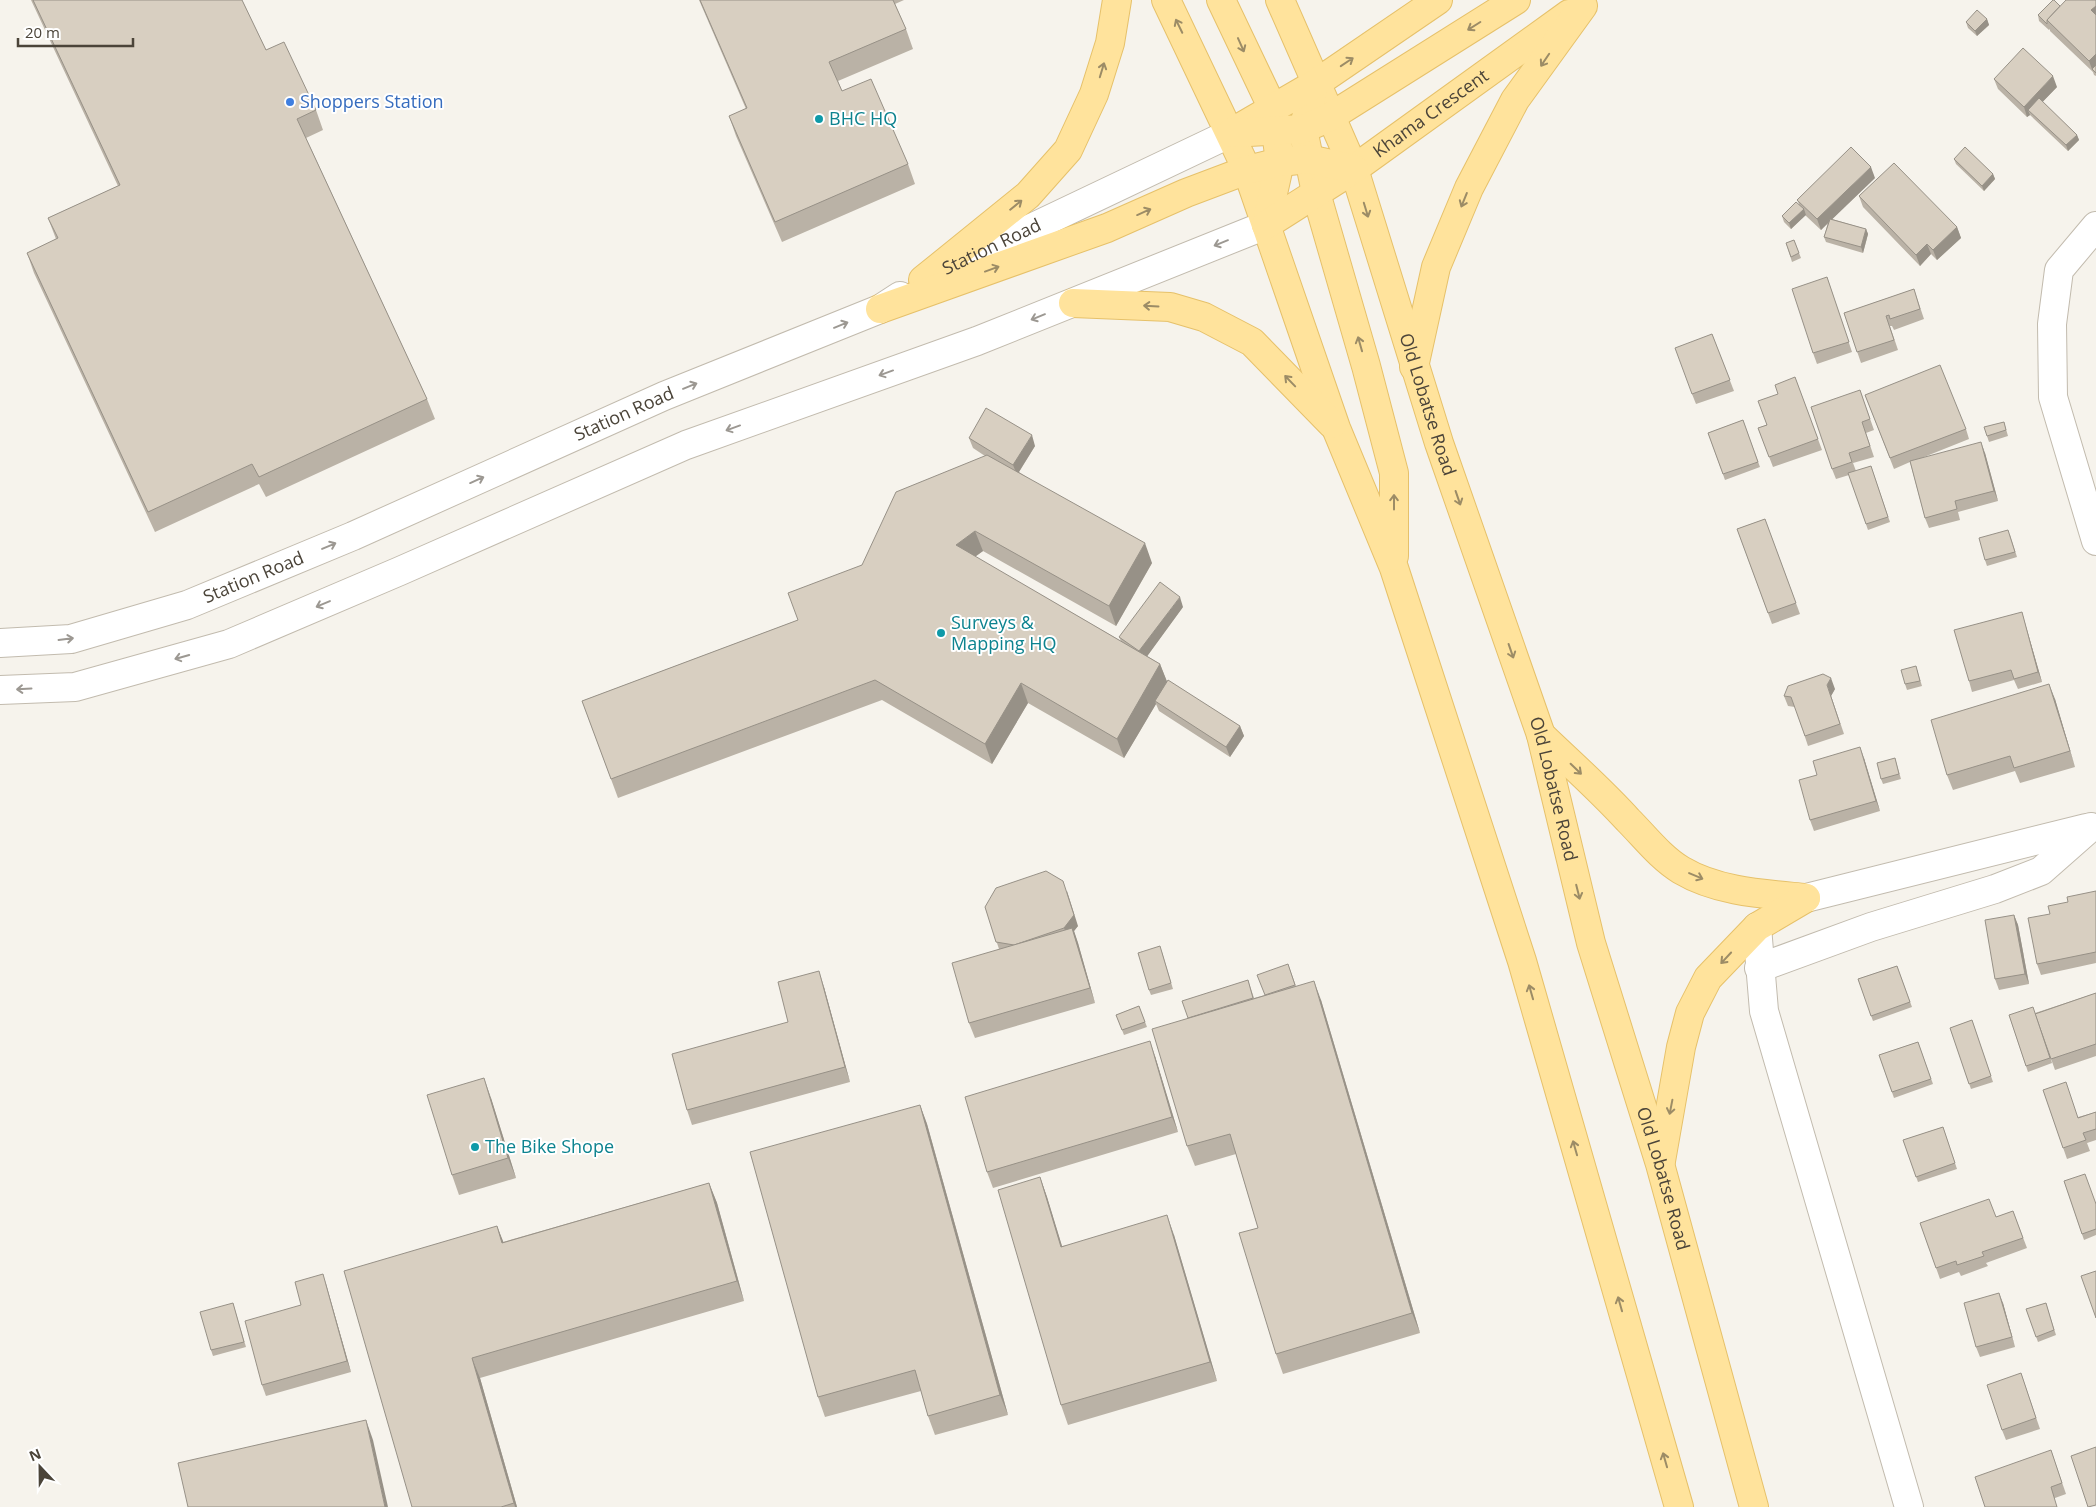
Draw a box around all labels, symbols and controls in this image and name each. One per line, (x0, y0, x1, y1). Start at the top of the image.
scale bar (18, 15, 132, 47)
one-way arrow (1174, 19, 1184, 34)
one-way arrow (1468, 21, 1482, 31)
text: 20 m (25, 22, 60, 42)
one-way arrow (1236, 37, 1246, 52)
one-way arrow (1540, 53, 1550, 67)
one-way arrow (1340, 57, 1354, 67)
one-way arrow (1097, 63, 1107, 79)
street label: Khama Crescent (1368, 63, 1493, 163)
place label: Shoppers Station (300, 89, 444, 113)
marker: Shoppers Station (284, 96, 296, 108)
place label: BHC HQ (829, 106, 897, 130)
marker: BHC HQ (813, 113, 825, 125)
one-way arrow (1459, 192, 1468, 207)
one-way arrow (1009, 200, 1022, 211)
one-way arrow (1362, 201, 1372, 217)
one-way arrow (1136, 206, 1151, 216)
street label: Station Road (938, 212, 1045, 280)
one-way arrow (1214, 239, 1229, 248)
one-way arrow (984, 264, 1000, 273)
one-way arrow (1144, 302, 1160, 311)
one-way arrow (1031, 312, 1046, 322)
one-way arrow (833, 320, 848, 329)
street label: Old Lobatse Road (1395, 330, 1462, 479)
one-way arrow (1355, 336, 1364, 352)
one-way arrow (879, 369, 894, 378)
one-way arrow (1284, 375, 1296, 387)
street label: Station Road (570, 380, 677, 446)
one-way arrow (682, 380, 697, 390)
one-way arrow (726, 424, 741, 433)
one-way arrow (469, 475, 484, 484)
one-way arrow (1454, 490, 1463, 505)
one-way arrow (1389, 494, 1399, 510)
one-way arrow (321, 540, 336, 550)
street label: Station Road (199, 545, 307, 608)
one-way arrow (316, 600, 331, 609)
place label: Surveys & Mapping HQ (951, 610, 1057, 655)
marker: Surveys & Mapping HQ (935, 627, 947, 639)
one-way arrow (58, 634, 74, 644)
one-way arrow (1507, 643, 1517, 659)
one-way arrow (175, 652, 191, 662)
one-way arrow (16, 685, 32, 694)
street label: Old Lobatse Road (1524, 713, 1584, 863)
one-way arrow (1570, 763, 1582, 775)
one-way arrow (1688, 872, 1703, 882)
one-way arrow (1574, 883, 1584, 899)
one-way arrow (1720, 952, 1732, 965)
one-way arrow (1525, 984, 1535, 1000)
one-way arrow (1666, 1099, 1676, 1115)
street label: Old Lobatse Road (1632, 1104, 1696, 1253)
place label: The Bike Shope (485, 1134, 614, 1158)
one-way arrow (1570, 1140, 1580, 1156)
marker: The Bike Shope (469, 1141, 481, 1153)
one-way arrow (1615, 1296, 1625, 1312)
north arrow (15, 1442, 65, 1492)
text: N (26, 1444, 44, 1465)
one-way arrow (1660, 1453, 1670, 1469)

